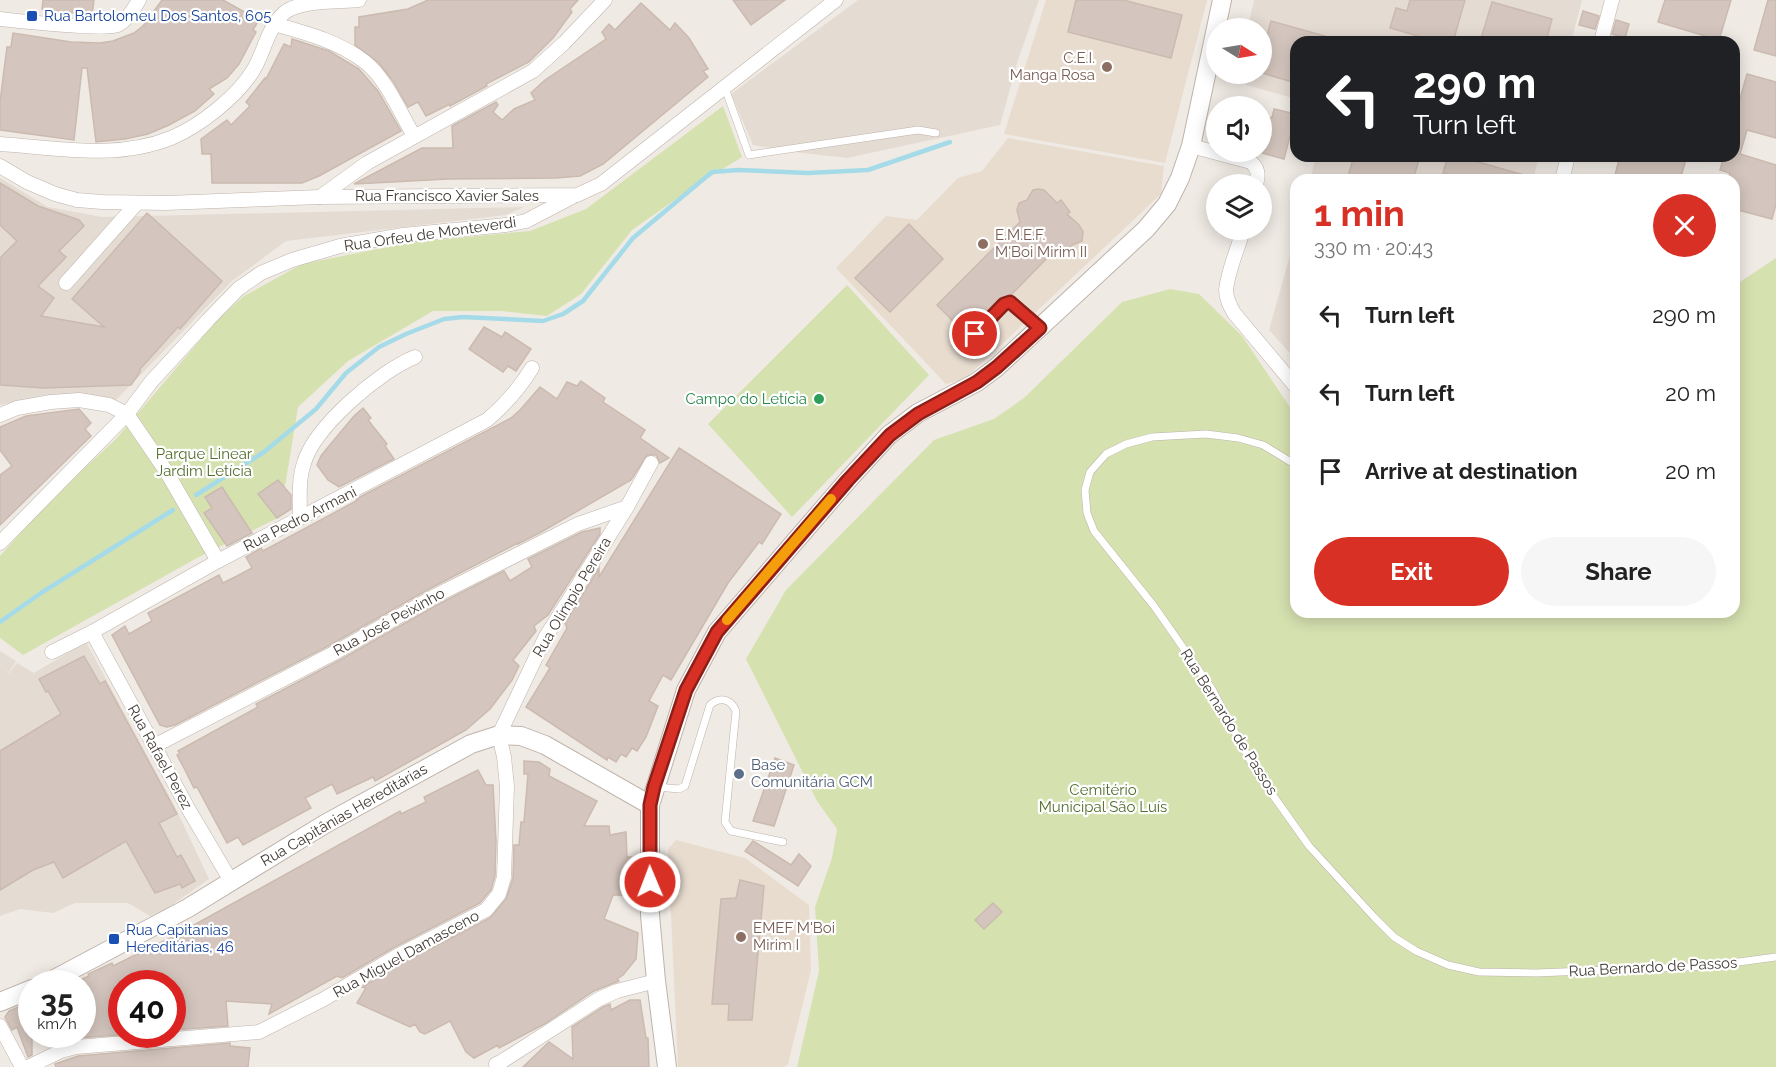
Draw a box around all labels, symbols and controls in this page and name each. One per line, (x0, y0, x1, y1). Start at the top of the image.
place label: Rua Bartolomeu Dos Santos, 605 (44, 7, 272, 25)
marker: Rua Bartolomeu Dos Santos, 605 (25, 9, 39, 23)
north arrow (1206, 18, 1272, 84)
map controls (1206, 18, 1272, 240)
place label: C.E.I. Manga Rosa (1010, 49, 1095, 84)
text: 290 m (1413, 59, 1536, 108)
marker: C.E.I. Manga Rosa (1100, 60, 1114, 74)
icon: left (1314, 60, 1392, 138)
button: sound (1206, 96, 1272, 162)
text: Turn left (1413, 109, 1516, 140)
button: layers (1206, 174, 1272, 240)
street label: Rua Francisco Xavier Sales (355, 187, 539, 205)
text: 1 min (1314, 192, 1405, 234)
button: close (1653, 194, 1716, 257)
street label: Rua Orfeu de Monteverdi (343, 213, 517, 255)
place label: E.M.E.F. M'Boi Mirim II (995, 226, 1087, 261)
text: 330 m · 20:43 (1314, 236, 1433, 260)
marker: E.M.E.F. M'Boi Mirim II (976, 237, 990, 251)
icon: left (1314, 299, 1347, 332)
text: Turn left (1365, 302, 1455, 328)
text: 290 m (1652, 302, 1716, 328)
pin (949, 308, 1000, 359)
icon: arrive (958, 317, 991, 350)
icon: left (1314, 377, 1347, 410)
text: Turn left (1365, 380, 1455, 406)
text: 20 m (1665, 380, 1716, 406)
place label: Campo do Letícia (685, 390, 807, 408)
marker: Campo do Letícia (812, 392, 826, 406)
park label: Parque Linear Jardim Letícia (156, 445, 253, 480)
icon: arrive (1314, 455, 1347, 488)
text: Arrive at destination (1365, 458, 1578, 484)
text: 20 m (1665, 458, 1716, 484)
street label: Rua Pedro Armani (240, 483, 360, 555)
street label: Rua Olímpio Pereira (529, 534, 615, 660)
button: Exit (1314, 537, 1509, 606)
button: Share (1521, 537, 1716, 606)
street label: Rua José Peixinho (330, 584, 448, 660)
street label: Rua Bernardo de Passos (1177, 646, 1281, 798)
street label: Rua Rafael Perez (124, 702, 196, 812)
place label: Base Comunitária GCM (751, 756, 873, 791)
street label: Rua Capitânias Hereditárias (257, 760, 431, 870)
marker: Base Comunitária GCM (732, 767, 746, 781)
park label: Cemitério Municipal São Luís (1039, 781, 1167, 816)
position arrow (618, 850, 682, 914)
street label: Rua Miguel Damasceno (330, 906, 482, 1002)
place label: EMEF M'Boi Mirim I (753, 919, 835, 954)
place label: Rua Capitanias Hereditárias, 46 (126, 921, 234, 956)
marker: EMEF M'Boi Mirim I (734, 930, 748, 944)
marker: Rua Capitanias Hereditárias, 46 (107, 932, 121, 946)
street label: Rua Bernardo de Passos (1568, 954, 1738, 980)
speed limit sign: 40 (108, 970, 186, 1048)
text: 35 (40, 984, 74, 1019)
text: km/h (37, 1015, 77, 1033)

